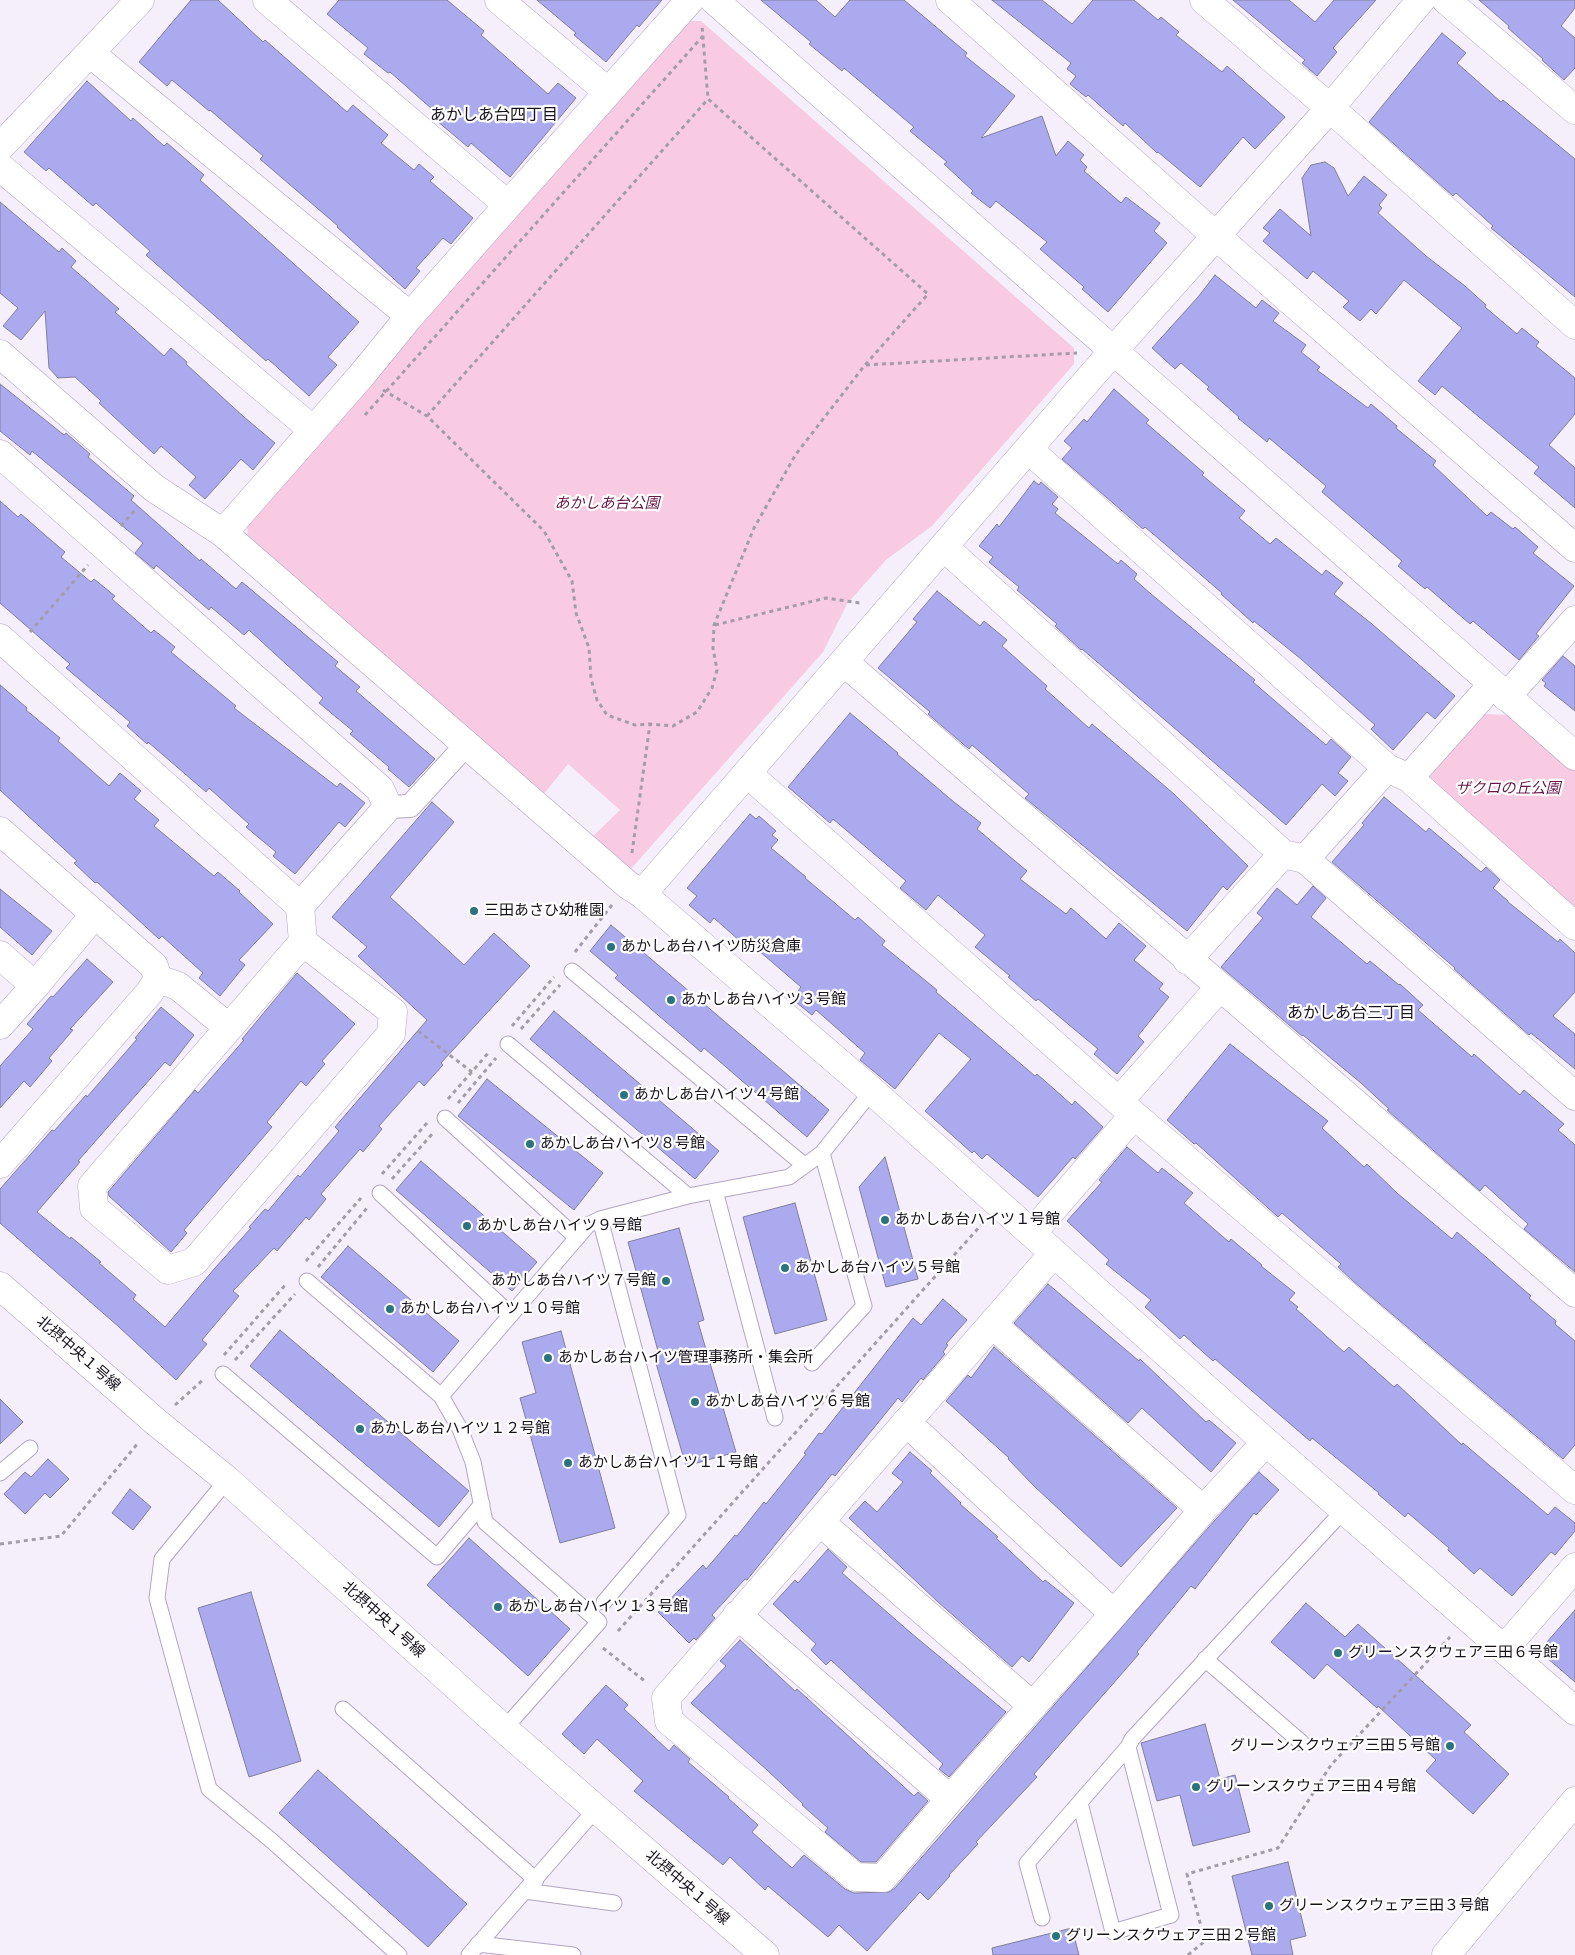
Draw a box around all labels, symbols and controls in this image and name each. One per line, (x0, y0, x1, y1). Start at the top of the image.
district label: あかしあ台四丁目 (430, 106, 558, 126)
park label: あかしあ台公園 (555, 495, 659, 513)
park label: ザクロの丘公園 (1456, 780, 1560, 798)
place label: 三田あさひ幼稚園 (484, 902, 604, 920)
marker: 三田あさひ幼稚園 (468, 905, 480, 917)
place label: あかしあ台ハイツ防災倉庫 (621, 938, 801, 956)
marker: あかしあ台ハイツ防災倉庫 (605, 941, 617, 953)
place label: あかしあ台ハイツ３号館 (681, 991, 846, 1009)
marker: あかしあ台ハイツ３号館 (665, 994, 677, 1006)
district label: あかしあ台三丁目 (1287, 1004, 1415, 1024)
place label: あかしあ台ハイツ４号館 (634, 1086, 799, 1104)
marker: あかしあ台ハイツ４号館 (618, 1089, 630, 1101)
place label: あかしあ台ハイツ８号館 (540, 1135, 705, 1153)
marker: あかしあ台ハイツ８号館 (524, 1138, 536, 1150)
place label: あかしあ台ハイツ１号館 (895, 1211, 1060, 1229)
marker: あかしあ台ハイツ１号館 (879, 1214, 891, 1226)
place label: あかしあ台ハイツ９号館 (477, 1217, 642, 1235)
marker: あかしあ台ハイツ９号館 (461, 1220, 473, 1232)
place label: あかしあ台ハイツ５号館 (795, 1259, 960, 1277)
marker: あかしあ台ハイツ５号館 (779, 1262, 791, 1274)
place label: あかしあ台ハイツ７号館 (491, 1272, 656, 1290)
marker: あかしあ台ハイツ７号館 (660, 1275, 672, 1287)
place label: あかしあ台ハイツ１０号館 (400, 1300, 580, 1318)
marker: あかしあ台ハイツ１０号館 (384, 1303, 396, 1315)
street label: 北摂中央１号線 (32, 1313, 124, 1395)
place label: あかしあ台ハイツ管理事務所・集会所 (558, 1349, 813, 1367)
marker: あかしあ台ハイツ管理事務所・集会所 (542, 1352, 554, 1364)
place label: あかしあ台ハイツ６号館 (705, 1393, 870, 1411)
marker: あかしあ台ハイツ６号館 (689, 1396, 701, 1408)
place label: あかしあ台ハイツ１２号館 (370, 1420, 550, 1438)
marker: あかしあ台ハイツ１２号館 (354, 1423, 366, 1435)
place label: あかしあ台ハイツ１１号館 (578, 1454, 758, 1472)
marker: あかしあ台ハイツ１１号館 (562, 1457, 574, 1469)
street label: 北摂中央１号線 (338, 1578, 428, 1662)
place label: あかしあ台ハイツ１３号館 (508, 1598, 688, 1616)
marker: あかしあ台ハイツ１３号館 (492, 1601, 504, 1613)
place label: グリーンスクウェア三田６号館 (1348, 1644, 1558, 1662)
marker: グリーンスクウェア三田６号館 (1332, 1647, 1344, 1659)
place label: グリーンスクウェア三田５号館 (1230, 1737, 1440, 1755)
marker: グリーンスクウェア三田５号館 (1444, 1740, 1456, 1752)
place label: グリーンスクウェア三田４号館 (1206, 1778, 1416, 1796)
marker: グリーンスクウェア三田４号館 (1190, 1781, 1202, 1793)
street label: 北摂中央１号線 (641, 1847, 733, 1929)
place label: グリーンスクウェア三田３号館 (1279, 1897, 1489, 1915)
marker: グリーンスクウェア三田３号館 (1263, 1900, 1275, 1912)
place label: グリーンスクウェア三田２号館 (1066, 1927, 1276, 1945)
marker: グリーンスクウェア三田２号館 (1050, 1930, 1062, 1942)

